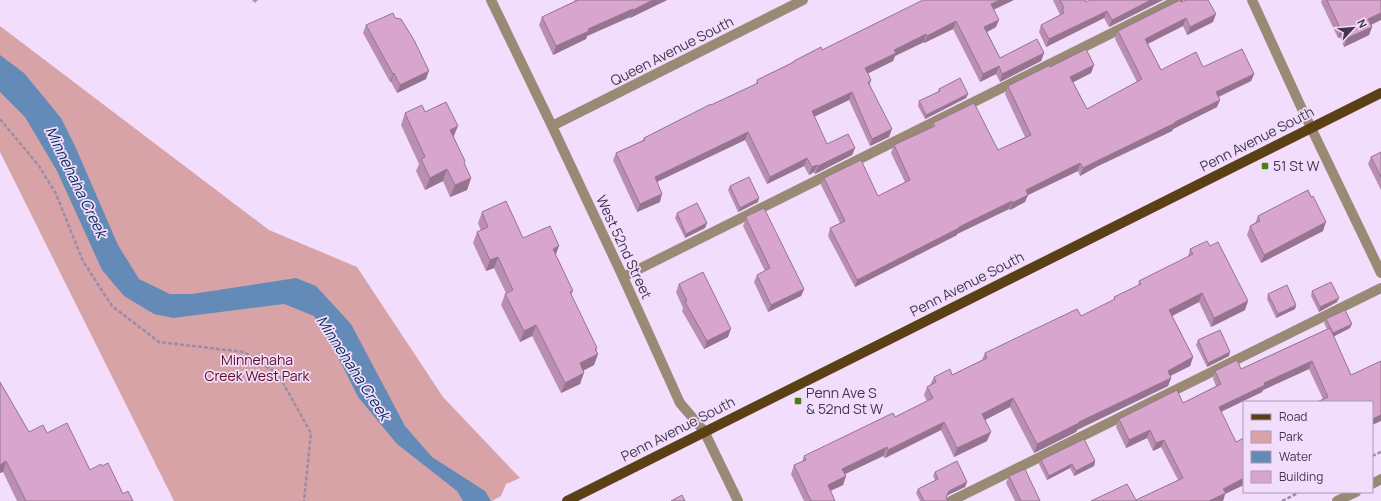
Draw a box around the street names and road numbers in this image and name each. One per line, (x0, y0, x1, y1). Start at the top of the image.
street label: Queen Avenue South (607, 11, 737, 90)
street label: Penn Avenue South (1196, 102, 1317, 176)
street label: West 52nd Street (592, 192, 657, 302)
street label: Penn Avenue South (906, 247, 1027, 321)
street label: Penn Avenue South (617, 392, 738, 466)

